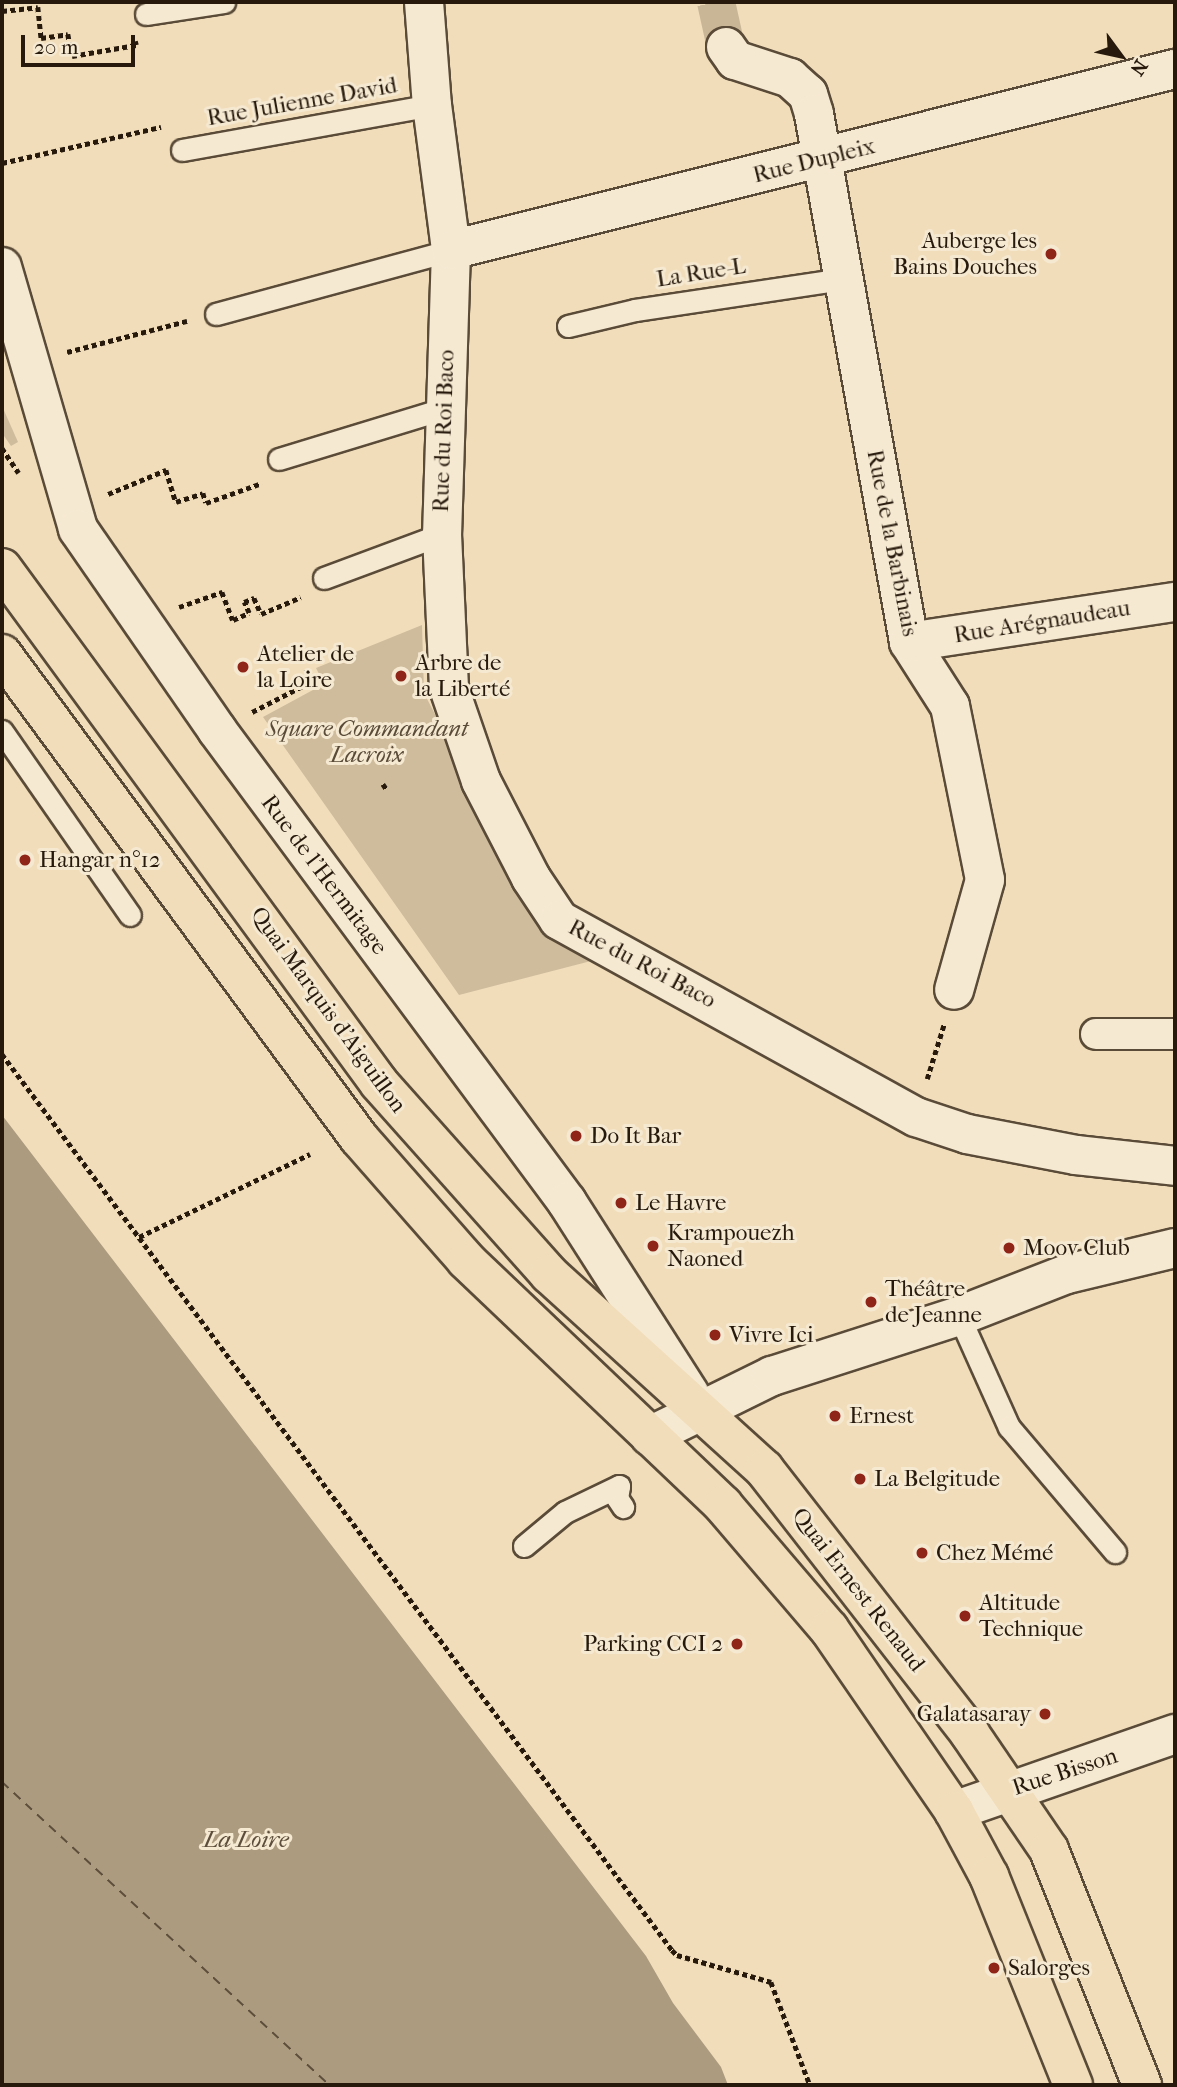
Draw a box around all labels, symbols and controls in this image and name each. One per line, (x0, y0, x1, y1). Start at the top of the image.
scale bar (24, 21, 138, 65)
north arrow (1086, 21, 1156, 91)
text: 20 m (34, 35, 78, 59)
text: N (1125, 55, 1152, 79)
street label: Rue Julienne David (205, 72, 399, 132)
street label: Rue Dupleix (750, 133, 878, 189)
place label: Auberge les Bains Douches (893, 227, 1037, 281)
marker: Auberge les Bains Douches (1043, 246, 1059, 262)
street label: La Rue-L (654, 252, 748, 294)
street label: Rue du Roi Baco (427, 349, 461, 513)
street label: Rue de la Barbinais (860, 447, 924, 639)
street label: Rue Arégnaudeau (952, 594, 1132, 650)
place label: Atelier de la Loire (257, 640, 354, 694)
place label: Arbre de la Liberté (415, 649, 510, 703)
marker: Atelier de la Loire (235, 659, 251, 675)
marker: Arbre de la Liberté (393, 668, 409, 684)
park label: Square Commandant Lacroix (266, 715, 468, 769)
street label: Rue de l'Hermitage (255, 790, 393, 960)
place label: Hangar n°12 (39, 846, 161, 874)
marker: Hangar n°12 (17, 852, 33, 868)
street label: Quai Marquis d'Aiguillon (244, 902, 412, 1118)
street label: Rue du Roi Baco (564, 914, 720, 1014)
place label: Do It Bar (590, 1122, 681, 1150)
marker: Do It Bar (568, 1128, 584, 1144)
place label: Le Havre (635, 1189, 726, 1217)
marker: Le Havre (613, 1195, 629, 1211)
place label: Krampouezh Naoned (667, 1219, 795, 1273)
place label: Moov Club (1023, 1234, 1130, 1262)
marker: Krampouezh Naoned (645, 1238, 661, 1254)
marker: Moov Club (1001, 1240, 1017, 1256)
place label: Théâtre de Jeanne (885, 1275, 982, 1329)
marker: Théâtre de Jeanne (863, 1294, 879, 1310)
place label: Vivre Ici (729, 1321, 813, 1349)
marker: Vivre Ici (707, 1327, 723, 1343)
place label: Ernest (849, 1402, 914, 1430)
marker: Ernest (827, 1408, 843, 1424)
place label: La Belgitude (874, 1465, 1000, 1493)
marker: La Belgitude (852, 1471, 868, 1487)
street label: Quai Ernest Renaud (785, 1503, 931, 1677)
place label: Chez Mémé (936, 1539, 1053, 1567)
marker: Chez Mémé (914, 1545, 930, 1561)
place label: Altitude Technique (979, 1589, 1083, 1643)
marker: Altitude Technique (957, 1608, 973, 1624)
place label: Parking CCI 2 (583, 1630, 723, 1658)
marker: Parking CCI 2 (729, 1636, 745, 1652)
place label: Galatasaray (917, 1700, 1031, 1728)
marker: Galatasaray (1037, 1706, 1053, 1722)
street label: Rue Bisson (1009, 1742, 1121, 1802)
water label: La Loire (203, 1826, 289, 1854)
place label: Salorges (1008, 1954, 1090, 1982)
marker: Salorges (986, 1960, 1002, 1976)

